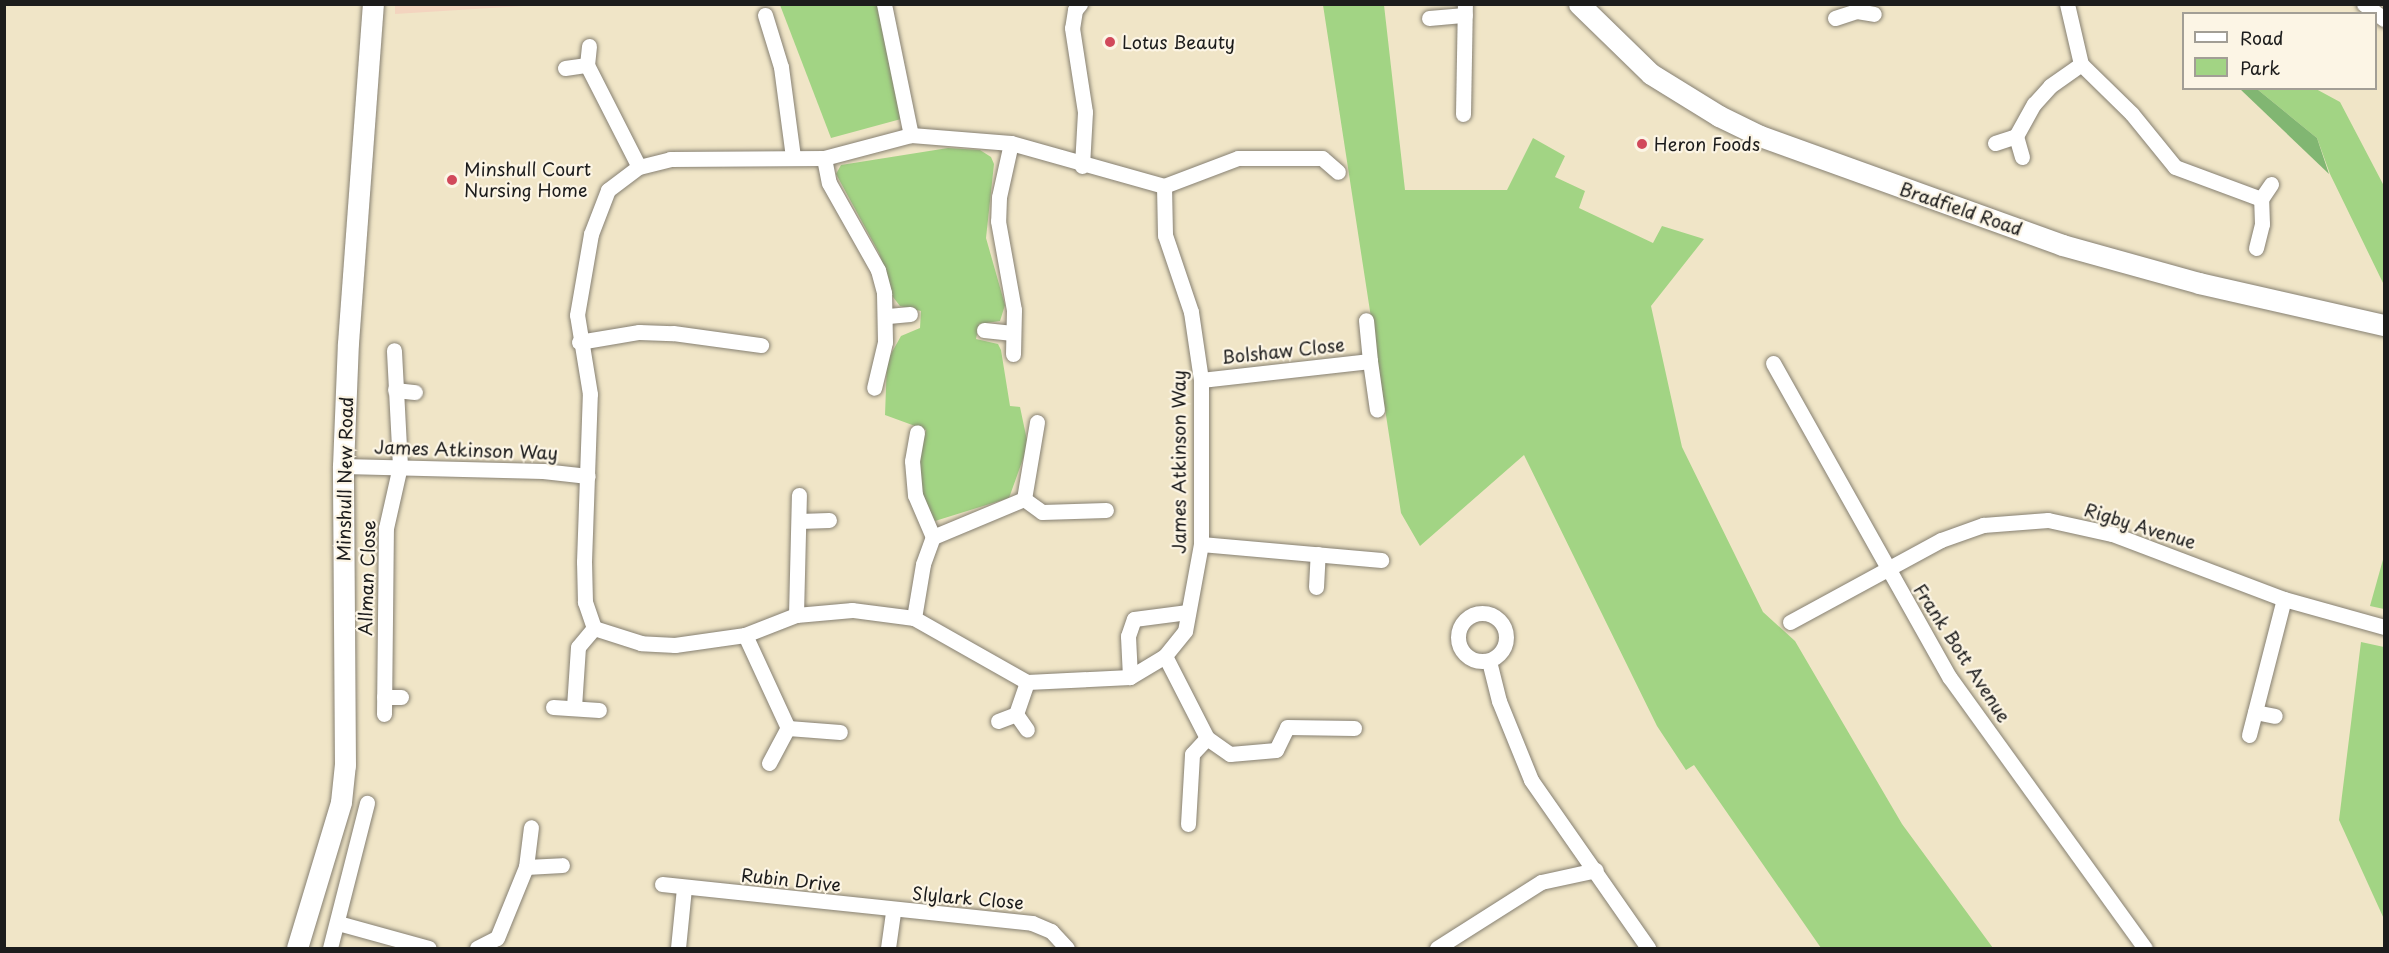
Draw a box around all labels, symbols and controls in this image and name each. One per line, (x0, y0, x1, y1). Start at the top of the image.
legend (2182, 12, 2377, 90)
text: Road (2240, 24, 2284, 51)
place label: Lotus Beauty (1122, 31, 1236, 53)
marker: Lotus Beauty (1103, 35, 1117, 49)
text: Park (2240, 54, 2280, 81)
place label: Heron Foods (1654, 133, 1761, 155)
marker: Heron Foods (1635, 137, 1649, 151)
place label: Minshull Court Nursing Home (464, 159, 592, 201)
marker: Minshull Court Nursing Home (445, 173, 459, 187)
street label: Bradfield Road (1897, 178, 2025, 240)
street label: Bolshaw Close (1220, 334, 1346, 368)
street label: James Atkinson Way (1168, 370, 1190, 554)
street label: Minshull New Road (333, 396, 357, 562)
street label: James Atkinson Way (374, 436, 558, 464)
street label: Rigby Avenue (2081, 499, 2199, 553)
street label: Allman Close (354, 520, 380, 636)
street label: Frank Bott Avenue (1909, 580, 2015, 726)
street label: Rubin Drive (740, 864, 842, 896)
street label: Slylark Close (911, 882, 1025, 914)

